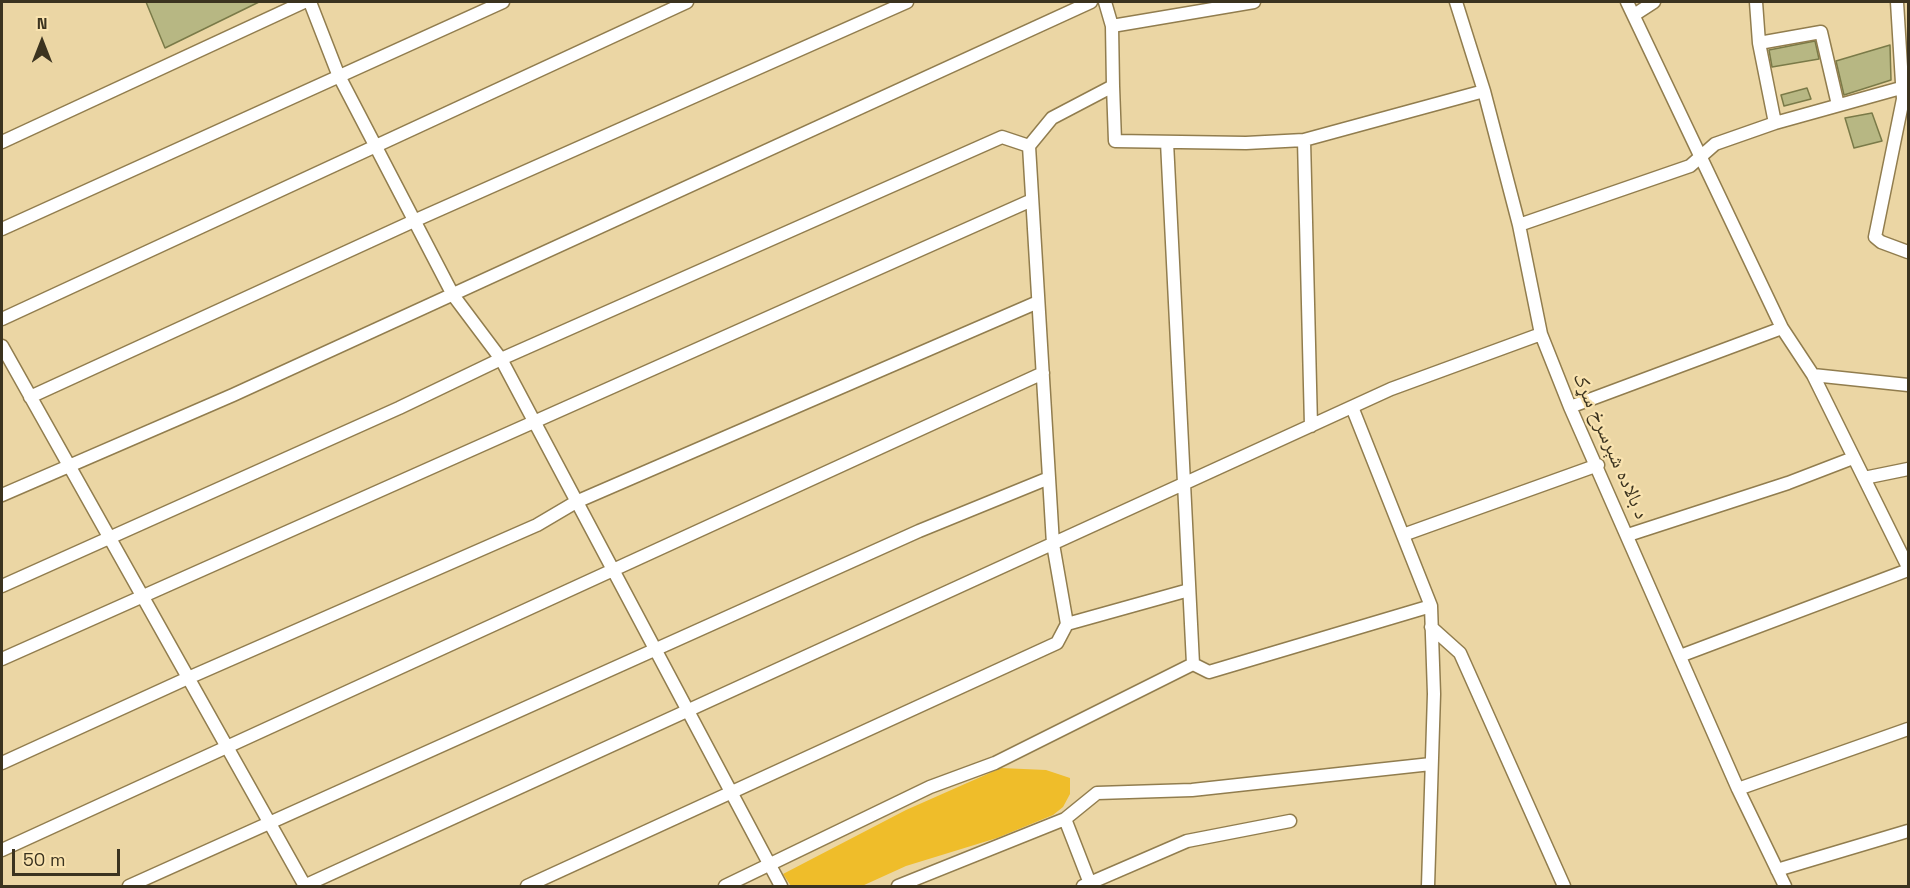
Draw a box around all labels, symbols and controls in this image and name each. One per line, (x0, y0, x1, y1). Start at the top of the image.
north arrow (12, 12, 72, 72)
text: N (37, 13, 47, 34)
street label: د بالاده شېرسرخ سړک (1567, 369, 1653, 523)
scale bar (15, 837, 123, 875)
text: 50 m (23, 848, 65, 871)

